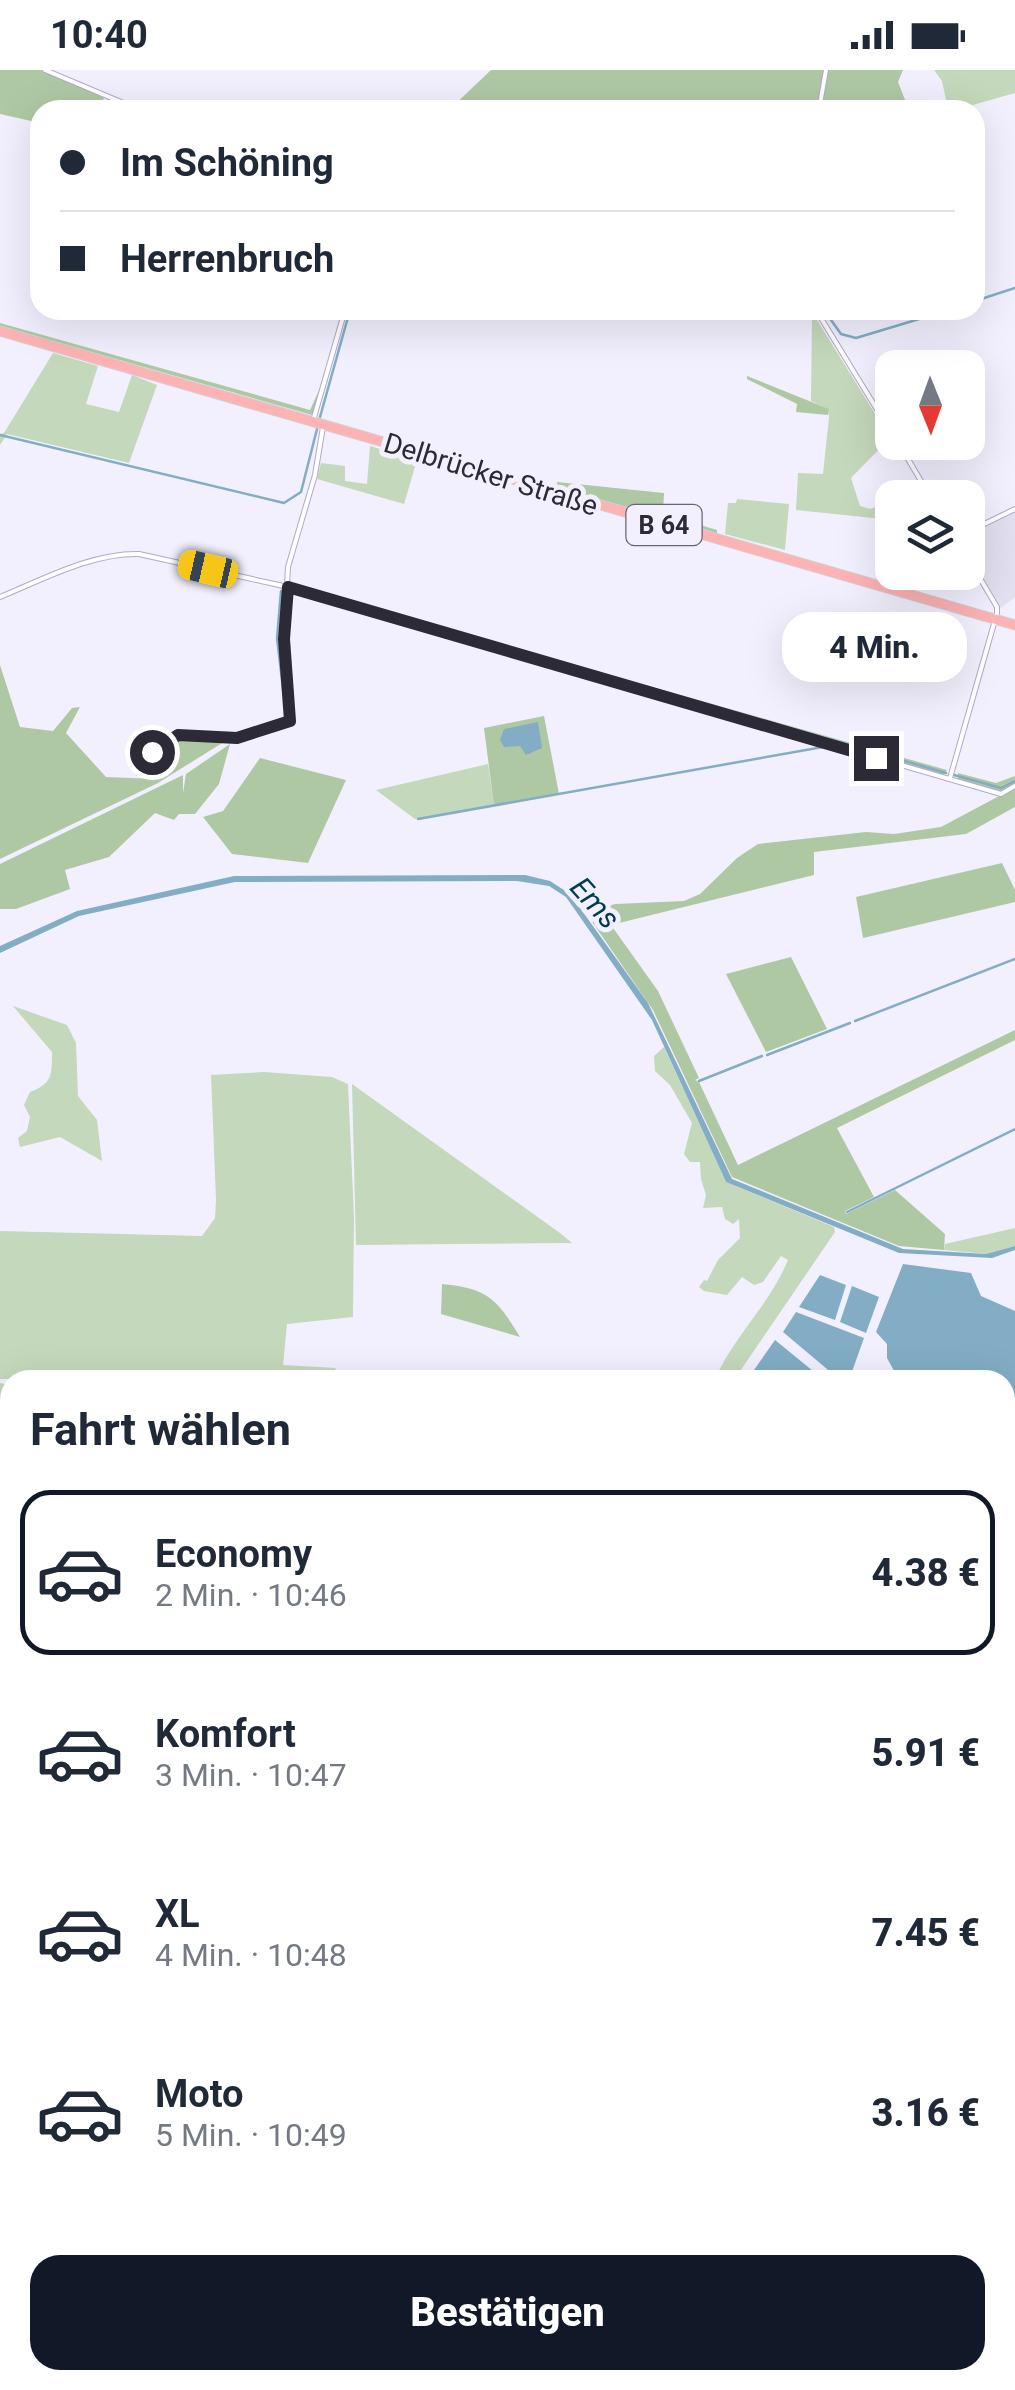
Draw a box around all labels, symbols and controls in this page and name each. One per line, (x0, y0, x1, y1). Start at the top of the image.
text: 10:40 (50, 13, 148, 57)
text: Im Schöning (120, 141, 334, 185)
text: Herrenbruch (120, 237, 334, 281)
north arrow (875, 350, 985, 460)
map controls (875, 350, 985, 590)
street label: Delbrücker Straße (380, 426, 602, 523)
button: layers (875, 480, 985, 590)
road number: B 64 (626, 505, 702, 545)
car (175, 548, 241, 590)
callout: 4 Min. (784, 613, 968, 683)
text: 4 Min. (829, 628, 920, 666)
route start (130, 730, 175, 775)
route end (854, 736, 899, 781)
water label: Ems (563, 870, 627, 936)
text: Fahrt wählen (30, 1403, 291, 1456)
icon: car (35, 1528, 125, 1618)
text: Economy (155, 1532, 312, 1576)
text: 4.38 € (872, 1551, 980, 1595)
text: 2 Min. · 10:46 (155, 1576, 347, 1614)
icon: car (35, 1708, 125, 1798)
text: Komfort (155, 1712, 296, 1756)
text: 5.91 € (872, 1731, 980, 1775)
text: 3 Min. · 10:47 (155, 1756, 347, 1794)
icon: car (35, 1888, 125, 1978)
text: XL (155, 1892, 200, 1936)
text: 7.45 € (872, 1911, 980, 1955)
text: 4 Min. · 10:48 (155, 1936, 347, 1974)
icon: car (35, 2068, 125, 2158)
text: Moto (155, 2072, 244, 2116)
text: 3.16 € (872, 2091, 980, 2135)
text: 5 Min. · 10:49 (155, 2116, 347, 2154)
button: Bestätigen (30, 2255, 985, 2370)

